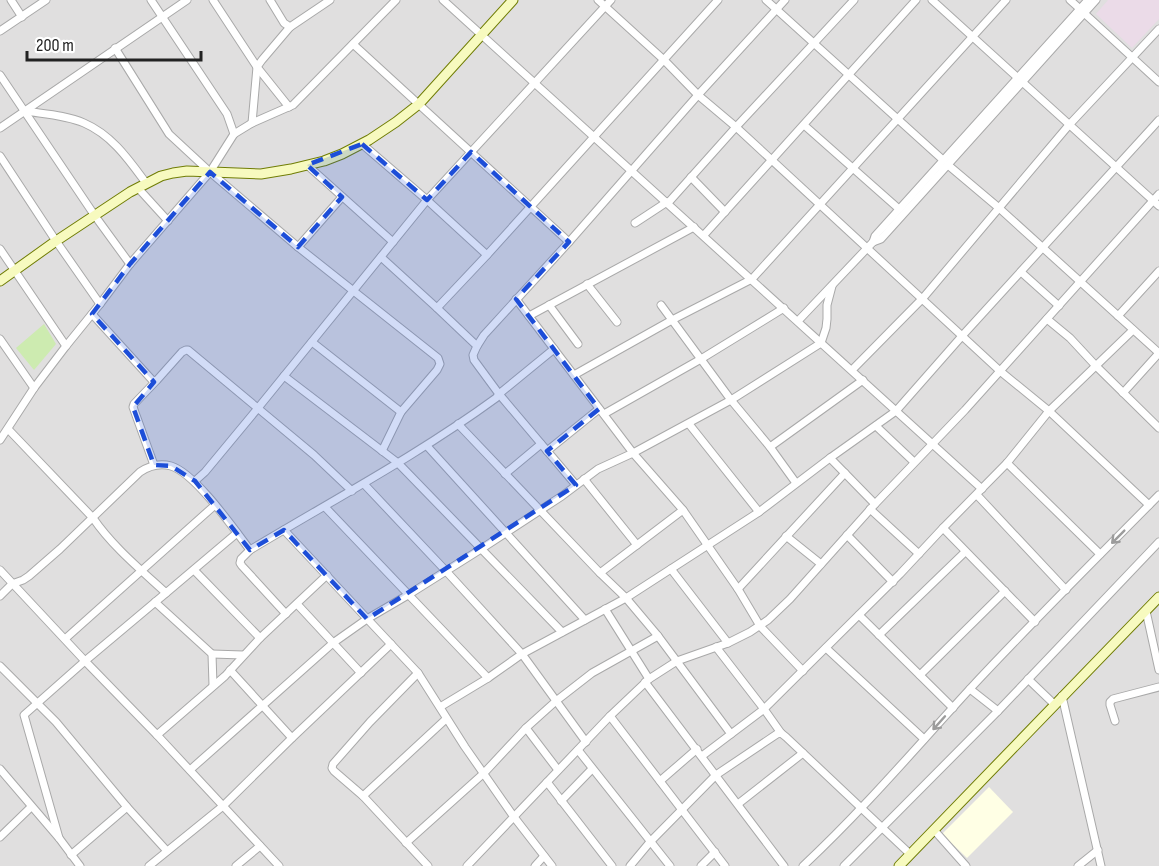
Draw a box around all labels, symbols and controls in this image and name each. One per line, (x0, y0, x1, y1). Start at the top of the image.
scale bar (27, 24, 201, 62)
text: 200 m (36, 35, 74, 56)
one-way arrow (1110, 529, 1125, 544)
one-way arrow (932, 715, 946, 730)

